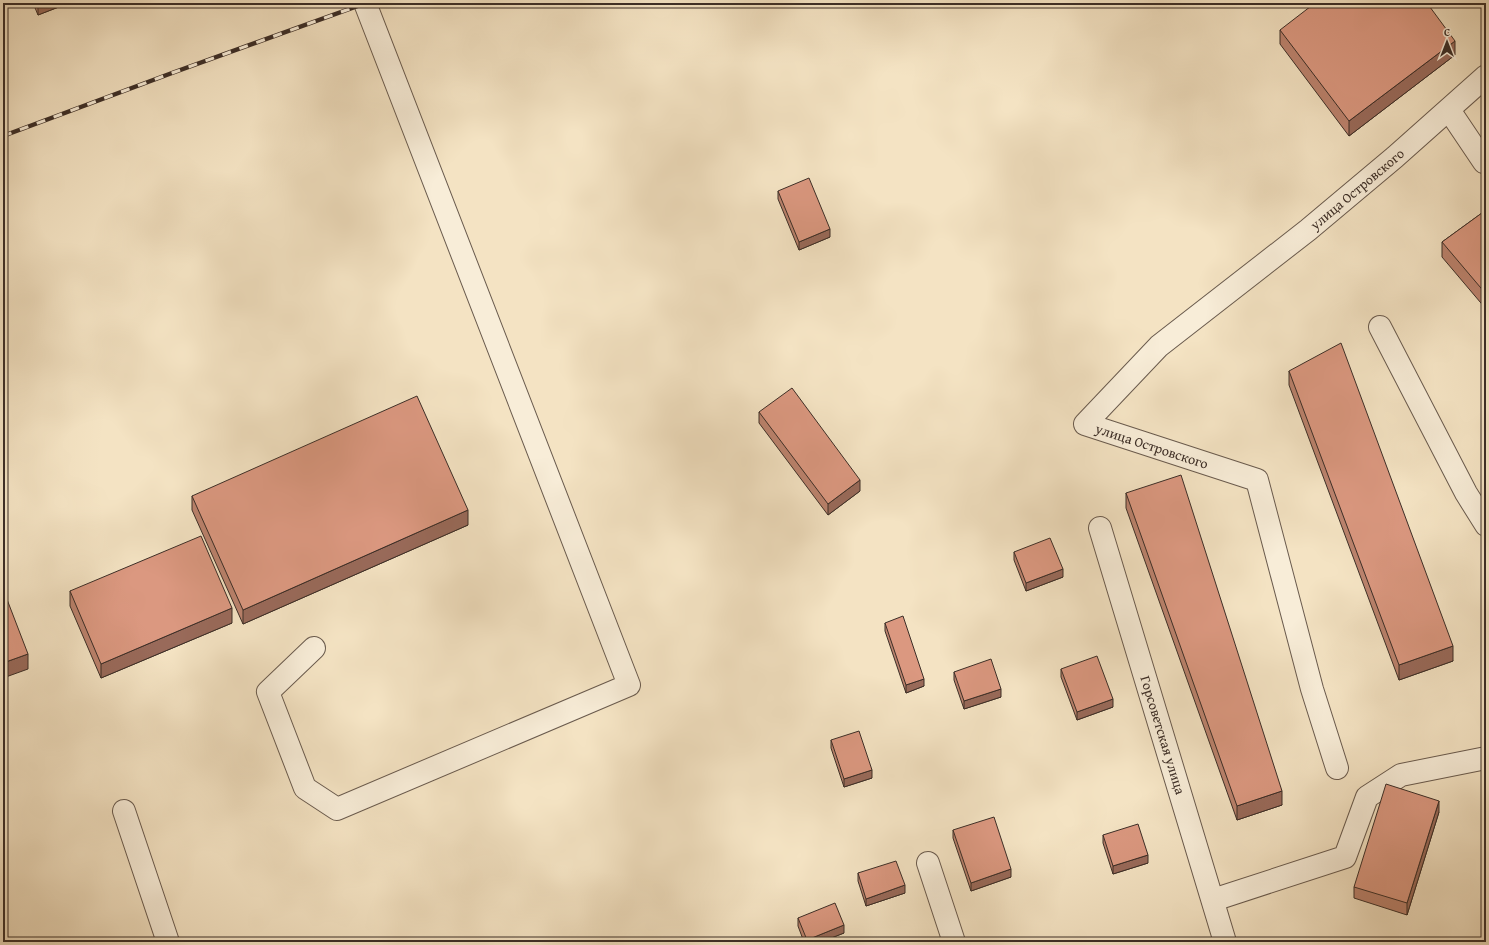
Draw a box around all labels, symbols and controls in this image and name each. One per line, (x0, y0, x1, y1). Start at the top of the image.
north arrow (1427, 22, 1467, 62)
text: С (1444, 24, 1450, 40)
street label: улица Островского (1305, 144, 1408, 235)
street label: улица Островского (1092, 418, 1211, 474)
street label: Горсоветская улица (1135, 673, 1191, 797)

